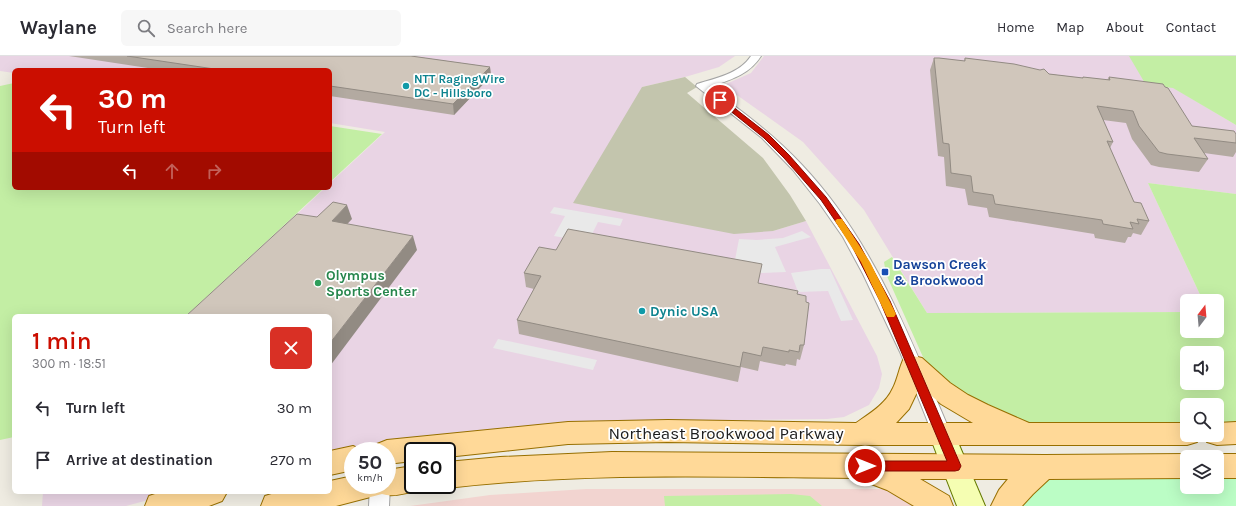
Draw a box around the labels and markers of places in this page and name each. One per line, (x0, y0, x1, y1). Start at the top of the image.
place label: NTT RagingWire DC - Hillsboro (414, 72, 505, 100)
marker: NTT RagingWire DC - Hillsboro (401, 81, 411, 91)
pin (703, 83, 737, 117)
place label: Dawson Creek & Brookwood (893, 256, 987, 289)
place label: Olympus Sports Center (326, 267, 417, 300)
marker: Dawson Creek & Brookwood (880, 267, 890, 277)
marker: Olympus Sports Center (313, 278, 323, 288)
place label: Dynic USA (650, 303, 719, 320)
marker: Dynic USA (637, 306, 647, 316)

